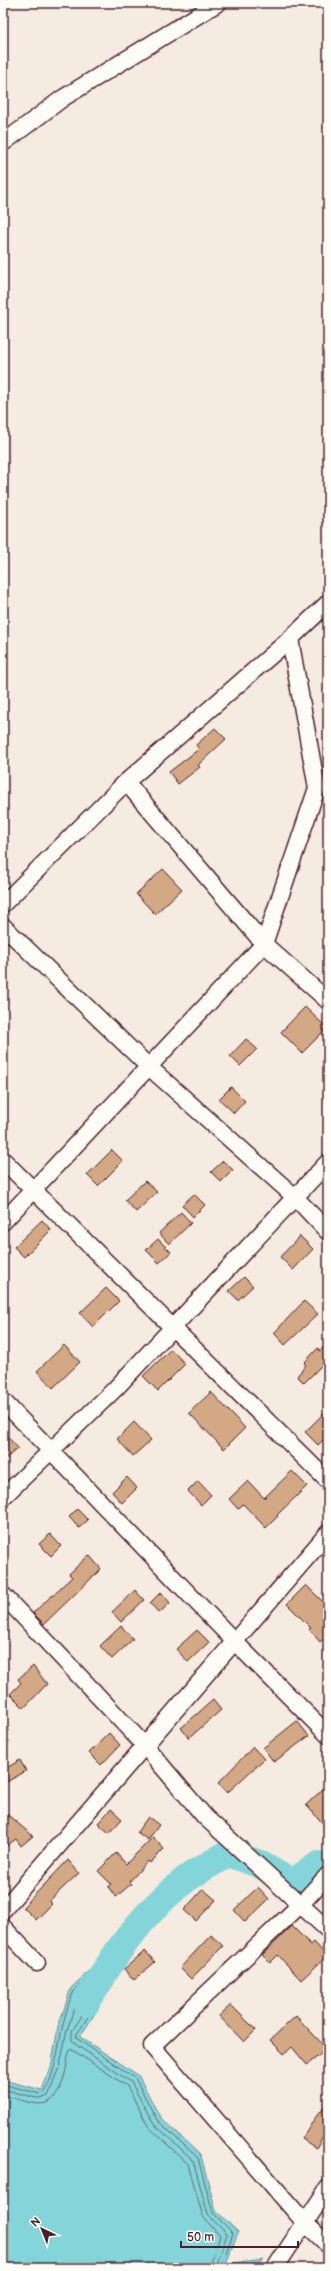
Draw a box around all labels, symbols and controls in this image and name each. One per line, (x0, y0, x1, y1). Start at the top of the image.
north arrow (22, 2209, 62, 2249)
text: N (28, 2214, 43, 2230)
scale bar (181, 2223, 298, 2249)
text: 50 m (187, 2230, 214, 2245)

